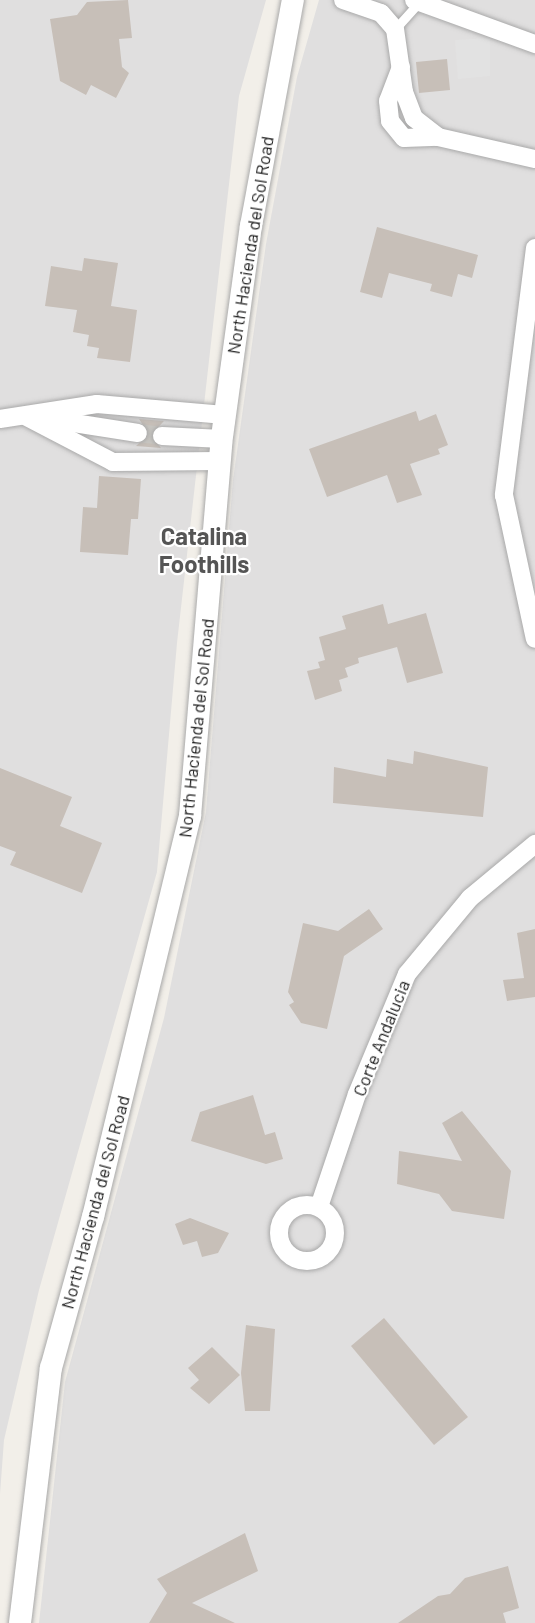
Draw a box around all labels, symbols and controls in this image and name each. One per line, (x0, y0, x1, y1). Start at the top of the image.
street label: North Hacienda del Sol Road (222, 134, 278, 356)
district label: Catalina Foothills (159, 522, 249, 578)
street label: North Hacienda del Sol Road (174, 617, 218, 839)
street label: Corte Andalucia (348, 977, 414, 1099)
street label: North Hacienda del Sol Road (56, 1093, 134, 1311)

